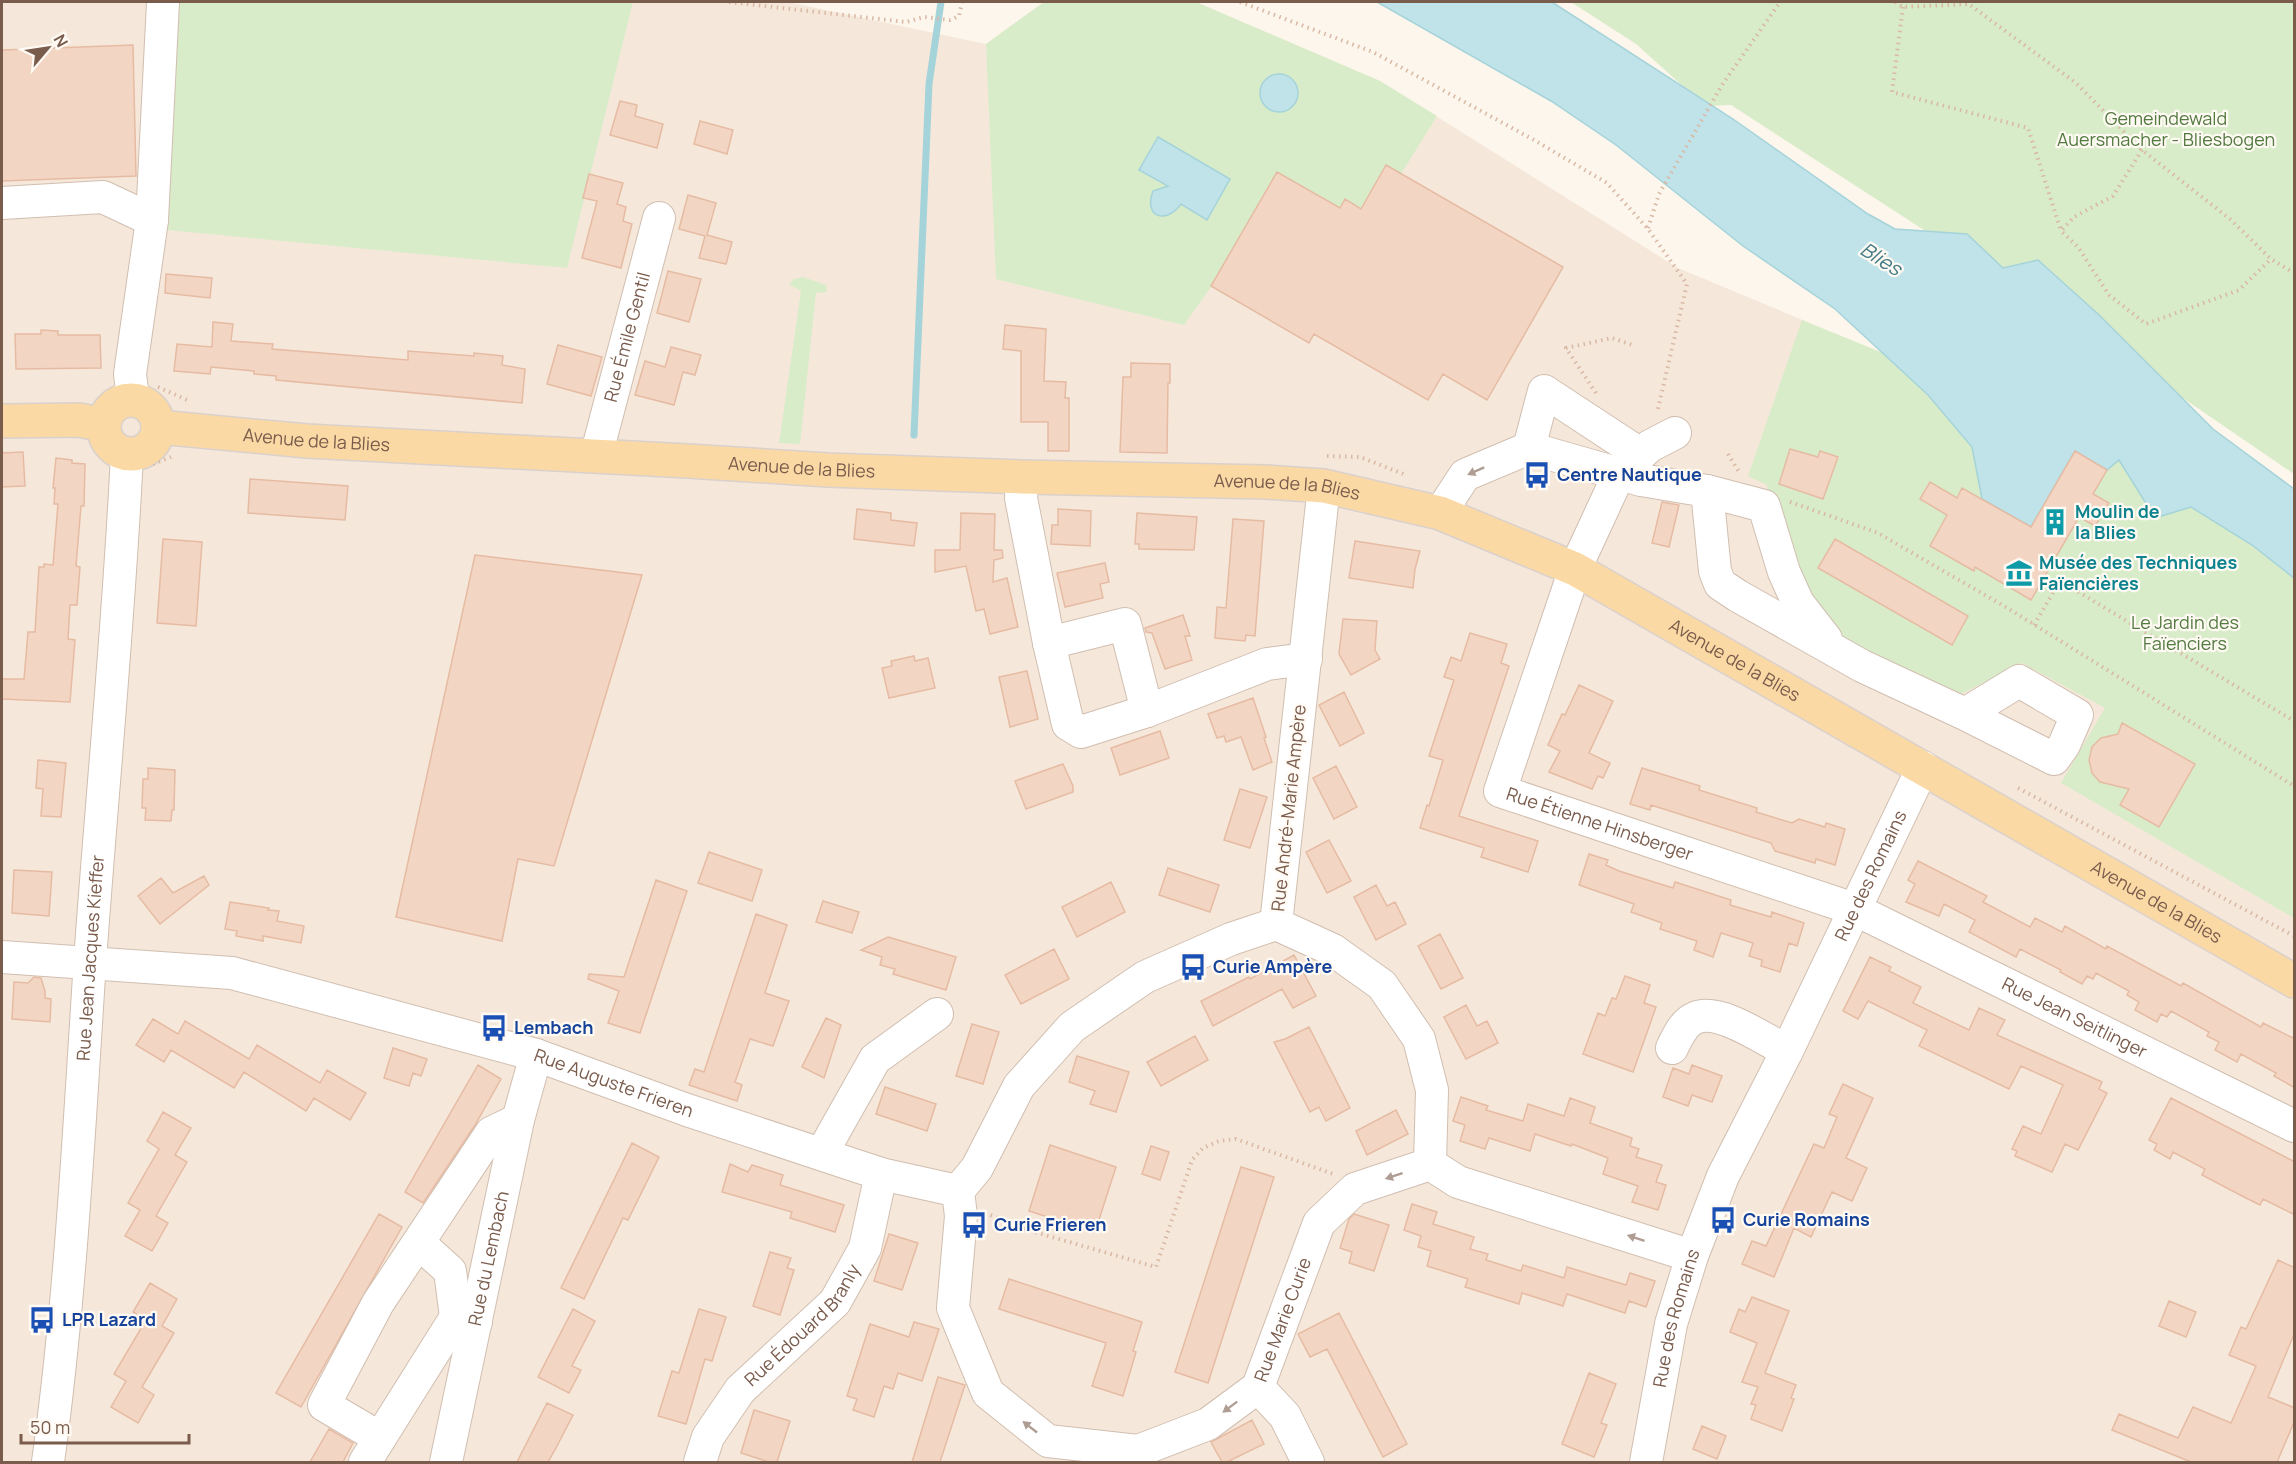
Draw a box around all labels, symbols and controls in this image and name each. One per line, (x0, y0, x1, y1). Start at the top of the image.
north arrow (18, 18, 78, 78)
text: N (49, 30, 74, 51)
park label: Gemeindewald Auersmacher - Bliesbogen (2057, 106, 2275, 151)
water label: Blies (1856, 236, 1908, 282)
street label: Rue Émile Gentil (598, 269, 655, 404)
street label: Avenue de la Blies (242, 422, 391, 456)
street label: Avenue de la Blies (727, 451, 876, 483)
bus stop icon: Centre Nautique (1522, 460, 1552, 490)
place label: Centre Nautique (1557, 462, 1702, 486)
one-way arrow (1467, 466, 1485, 476)
street label: Avenue de la Blies (1213, 468, 1363, 505)
place label: Moulin de la Blies (2075, 499, 2160, 544)
building icon: Moulin de la Blies (2040, 507, 2070, 537)
place label: Musée des Techniques Faïencières (2039, 550, 2237, 595)
museum icon: Musée des Techniques Faïencières (2004, 558, 2034, 588)
park label: Le Jardin des Faïenciers (2131, 610, 2239, 655)
street label: Avenue de la Blies (1665, 613, 1805, 707)
street label: Rue André-Marie Ampère (1265, 703, 1311, 913)
street label: Rue Étienne Hinsberger (1503, 781, 1697, 866)
street label: Rue des Romains (1829, 806, 1912, 945)
street label: Rue Jean Jacques Kieffer (71, 853, 109, 1062)
street label: Avenue de la Blies (2087, 854, 2227, 948)
bus stop icon: Curie Ampère (1178, 952, 1208, 982)
place label: Curie Ampère (1213, 954, 1332, 978)
street label: Rue Jean Seitlinger (1998, 971, 2152, 1063)
bus stop icon: Lembach (479, 1013, 509, 1043)
place label: Lembach (514, 1015, 593, 1039)
street label: Rue Auguste Frieren (531, 1042, 697, 1122)
one-way arrow (1385, 1172, 1403, 1181)
street label: Rue du Lembach (462, 1189, 514, 1328)
bus stop icon: Curie Romains (1708, 1205, 1738, 1235)
place label: Curie Romains (1743, 1207, 1870, 1231)
bus stop icon: Curie Frieren (959, 1210, 989, 1240)
place label: Curie Frieren (994, 1212, 1107, 1236)
one-way arrow (1627, 1233, 1645, 1243)
street label: Rue des Romains (1647, 1245, 1705, 1389)
street label: Rue Marie Curie (1248, 1254, 1316, 1385)
street label: Rue Édouard Branly (739, 1259, 865, 1391)
bus stop icon: LPR Lazard (27, 1305, 57, 1335)
place label: LPR Lazard (62, 1307, 156, 1331)
one-way arrow (1223, 1401, 1239, 1413)
scale bar (21, 1407, 189, 1445)
text: 50 m (30, 1415, 70, 1439)
one-way arrow (1023, 1421, 1038, 1433)

